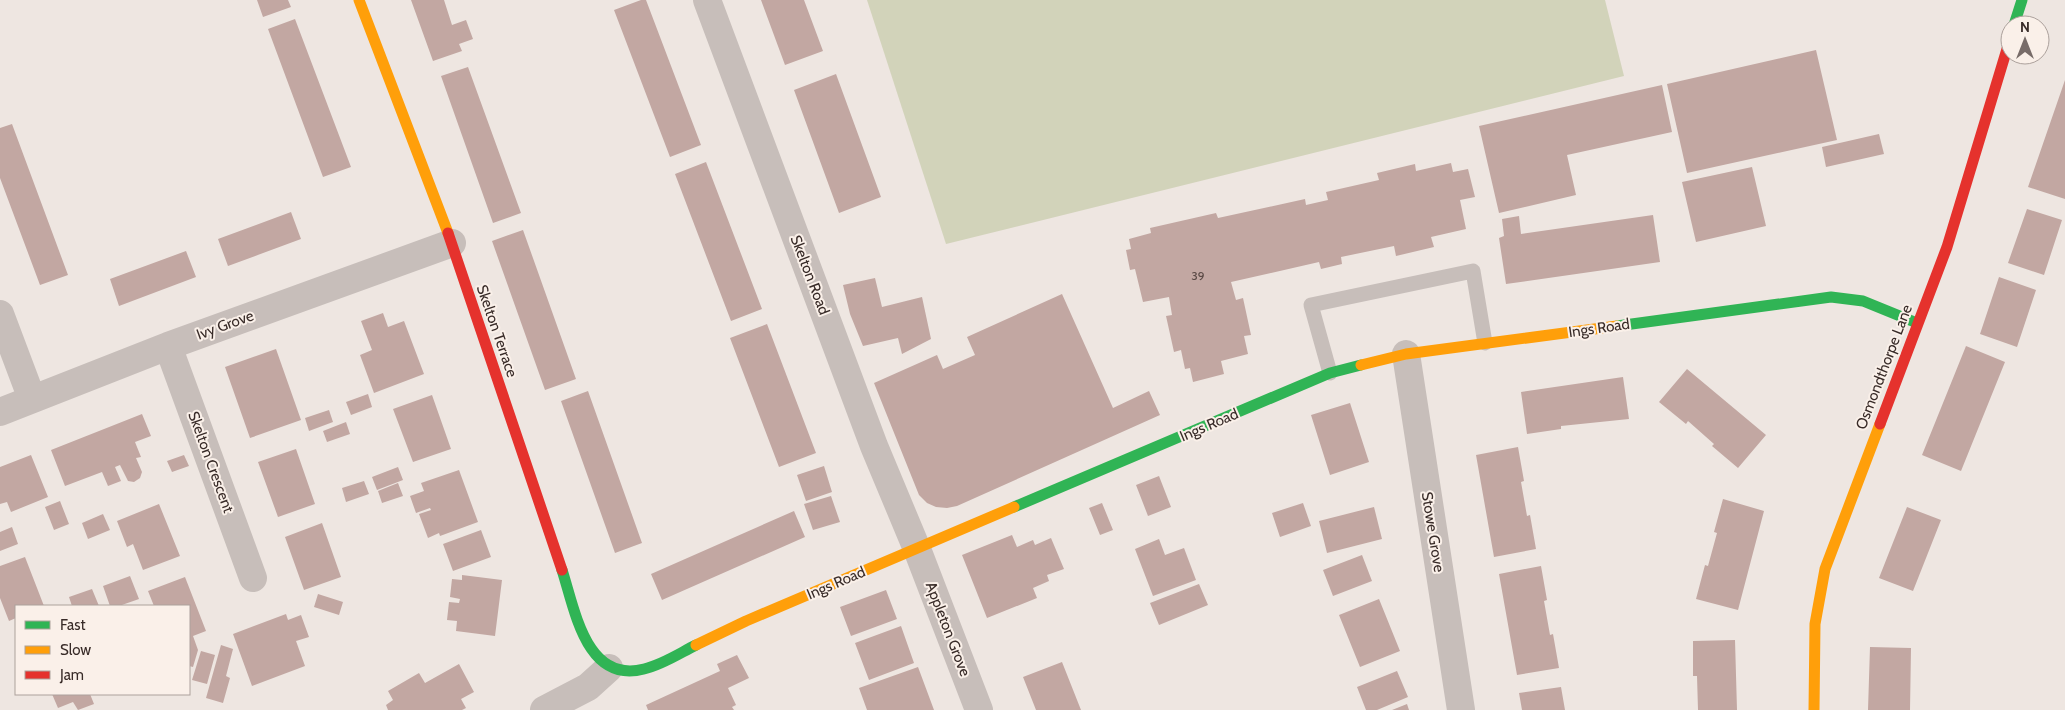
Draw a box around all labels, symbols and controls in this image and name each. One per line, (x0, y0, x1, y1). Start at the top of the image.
north arrow (2000, 15, 2050, 65)
text: N (2020, 18, 2030, 36)
street label: Skelton Road (787, 233, 833, 317)
house number: 39 (1191, 268, 1205, 283)
street label: Skelton Terrace (473, 282, 521, 380)
street label: Osmondthorpe Lane (1852, 302, 1916, 432)
street label: Ivy Grove (194, 306, 256, 344)
street label: Ings Road (1567, 315, 1631, 341)
street label: Ings Road (1177, 405, 1241, 445)
street label: Skelton Crescent (184, 409, 238, 515)
street label: Stowe Grove (1418, 491, 1448, 574)
street label: Ings Road (804, 563, 868, 603)
street label: Appleton Grove (922, 579, 974, 679)
legend (15, 605, 190, 695)
text: Fast (60, 616, 85, 634)
text: Slow (60, 641, 91, 659)
text: Jam (59, 666, 84, 684)

